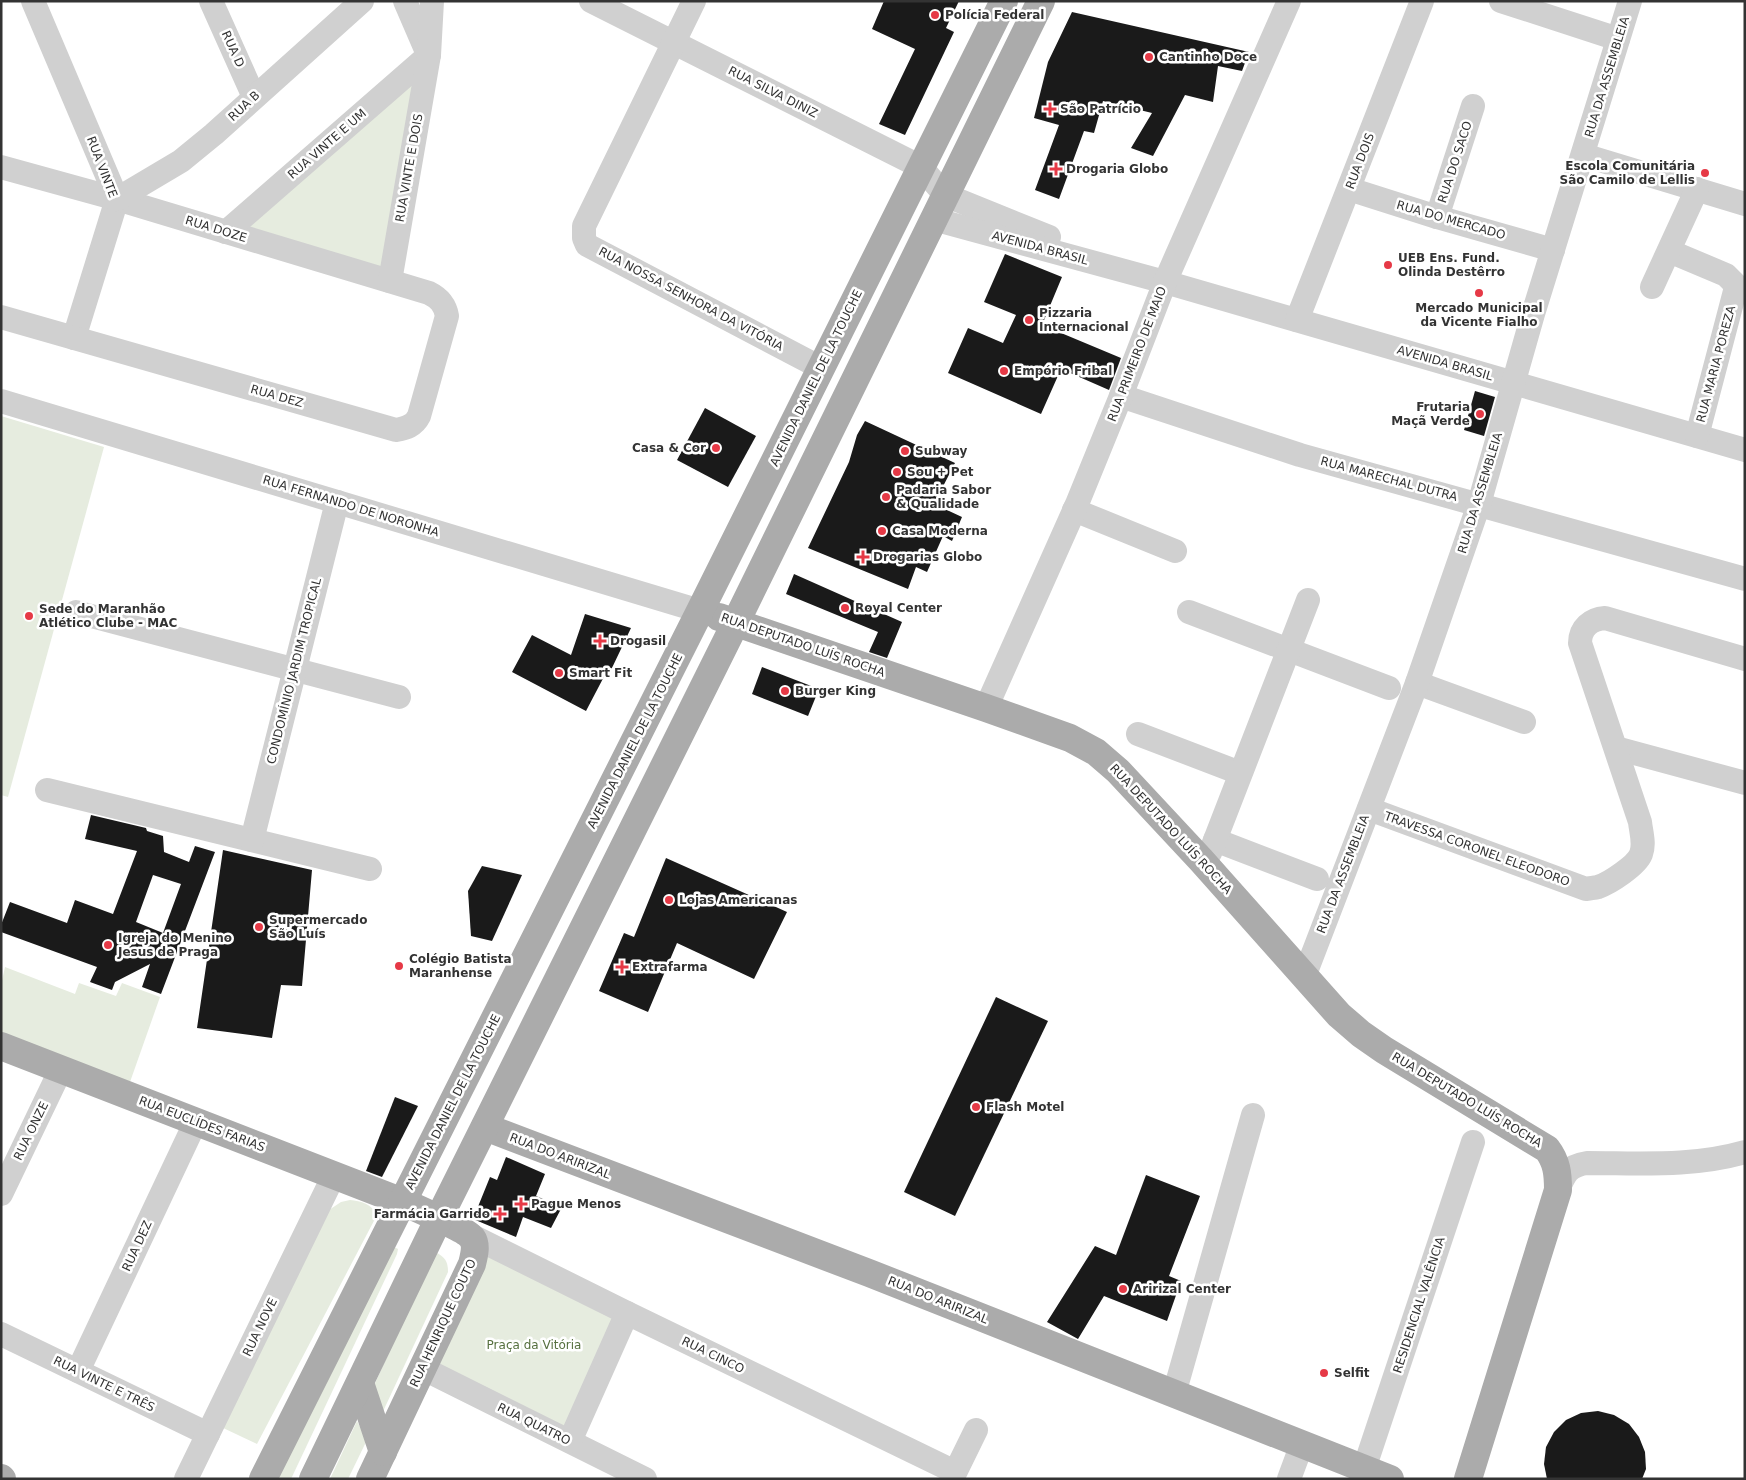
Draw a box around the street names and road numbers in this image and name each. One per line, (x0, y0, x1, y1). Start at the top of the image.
street label: RUA DA ASSEMBLEIA (1582, 14, 1632, 139)
street label: RUA D (219, 29, 247, 69)
street label: RUA SILVA DINIZ (726, 63, 820, 121)
street label: RUA B (226, 88, 262, 124)
street label: RUA VINTE E UM (285, 106, 369, 182)
street label: RUA VINTE E DOIS (393, 113, 425, 223)
street label: RUA DO SACO (1435, 119, 1475, 205)
street label: RUA DOIS (1343, 131, 1377, 191)
street label: RUA VINTE (84, 134, 120, 200)
street label: RUA DO MERCADO (1395, 198, 1507, 242)
street label: RUA DOZE (184, 213, 248, 245)
street label: AVENIDA BRASIL (990, 228, 1090, 268)
street label: RUA NOSSA SENHORA DA VITÓRIA (596, 243, 787, 354)
street label: RUA PRIMEIRO DE MAIO (1105, 284, 1169, 424)
street label: AVENIDA DANIEL DE LA TOUCHE (767, 287, 865, 469)
street label: RUA MARIA POREZA (1694, 303, 1739, 424)
street label: AVENIDA BRASIL (1396, 343, 1495, 383)
street label: RUA DEZ (249, 382, 305, 410)
street label: RUA DA ASSEMBLEIA (1455, 430, 1505, 555)
street label: RUA MARECHAL DUTRA (1319, 454, 1460, 504)
street label: RUA FERNANDO DE NORONHA (261, 472, 442, 540)
street label: CONDOMÍNIO JARDIM TROPICAL (263, 576, 324, 765)
street label: RUA DEPUTADO LUÍS ROCHA (719, 609, 888, 680)
street label: AVENIDA DANIEL DE LA TOUCHE (585, 651, 685, 831)
street label: RUA DEPUTADO LUÍS ROCHA (1107, 761, 1236, 897)
street label: TRAVESSA CORONEL ELEODORO (1381, 809, 1572, 889)
street label: RUA DA ASSEMBLEIA (1314, 812, 1372, 935)
street label: AVENIDA DANIEL DE LA TOUCHE (403, 1012, 503, 1192)
street label: RUA DEPUTADO LUÍS ROCHA (1390, 1049, 1546, 1151)
street label: RUA EUCLÍDES FARIAS (137, 1093, 267, 1155)
street label: RUA ONZE (11, 1099, 51, 1163)
street label: RUA DO ARIRIZAL (508, 1130, 613, 1182)
street label: RUA DEZ (119, 1218, 155, 1274)
street label: RESIDENCIAL VALÊNCIA (1389, 1234, 1448, 1375)
street label: RUA HENRIQUE COUTO (407, 1257, 479, 1389)
street label: RUA DO ARIRIZAL (886, 1274, 990, 1327)
street label: RUA NOVE (240, 1296, 280, 1358)
street label: RUA CINCO (679, 1334, 747, 1376)
street label: RUA VINTE E TRÊS (51, 1353, 157, 1415)
street label: RUA QUATRO (495, 1400, 573, 1448)

